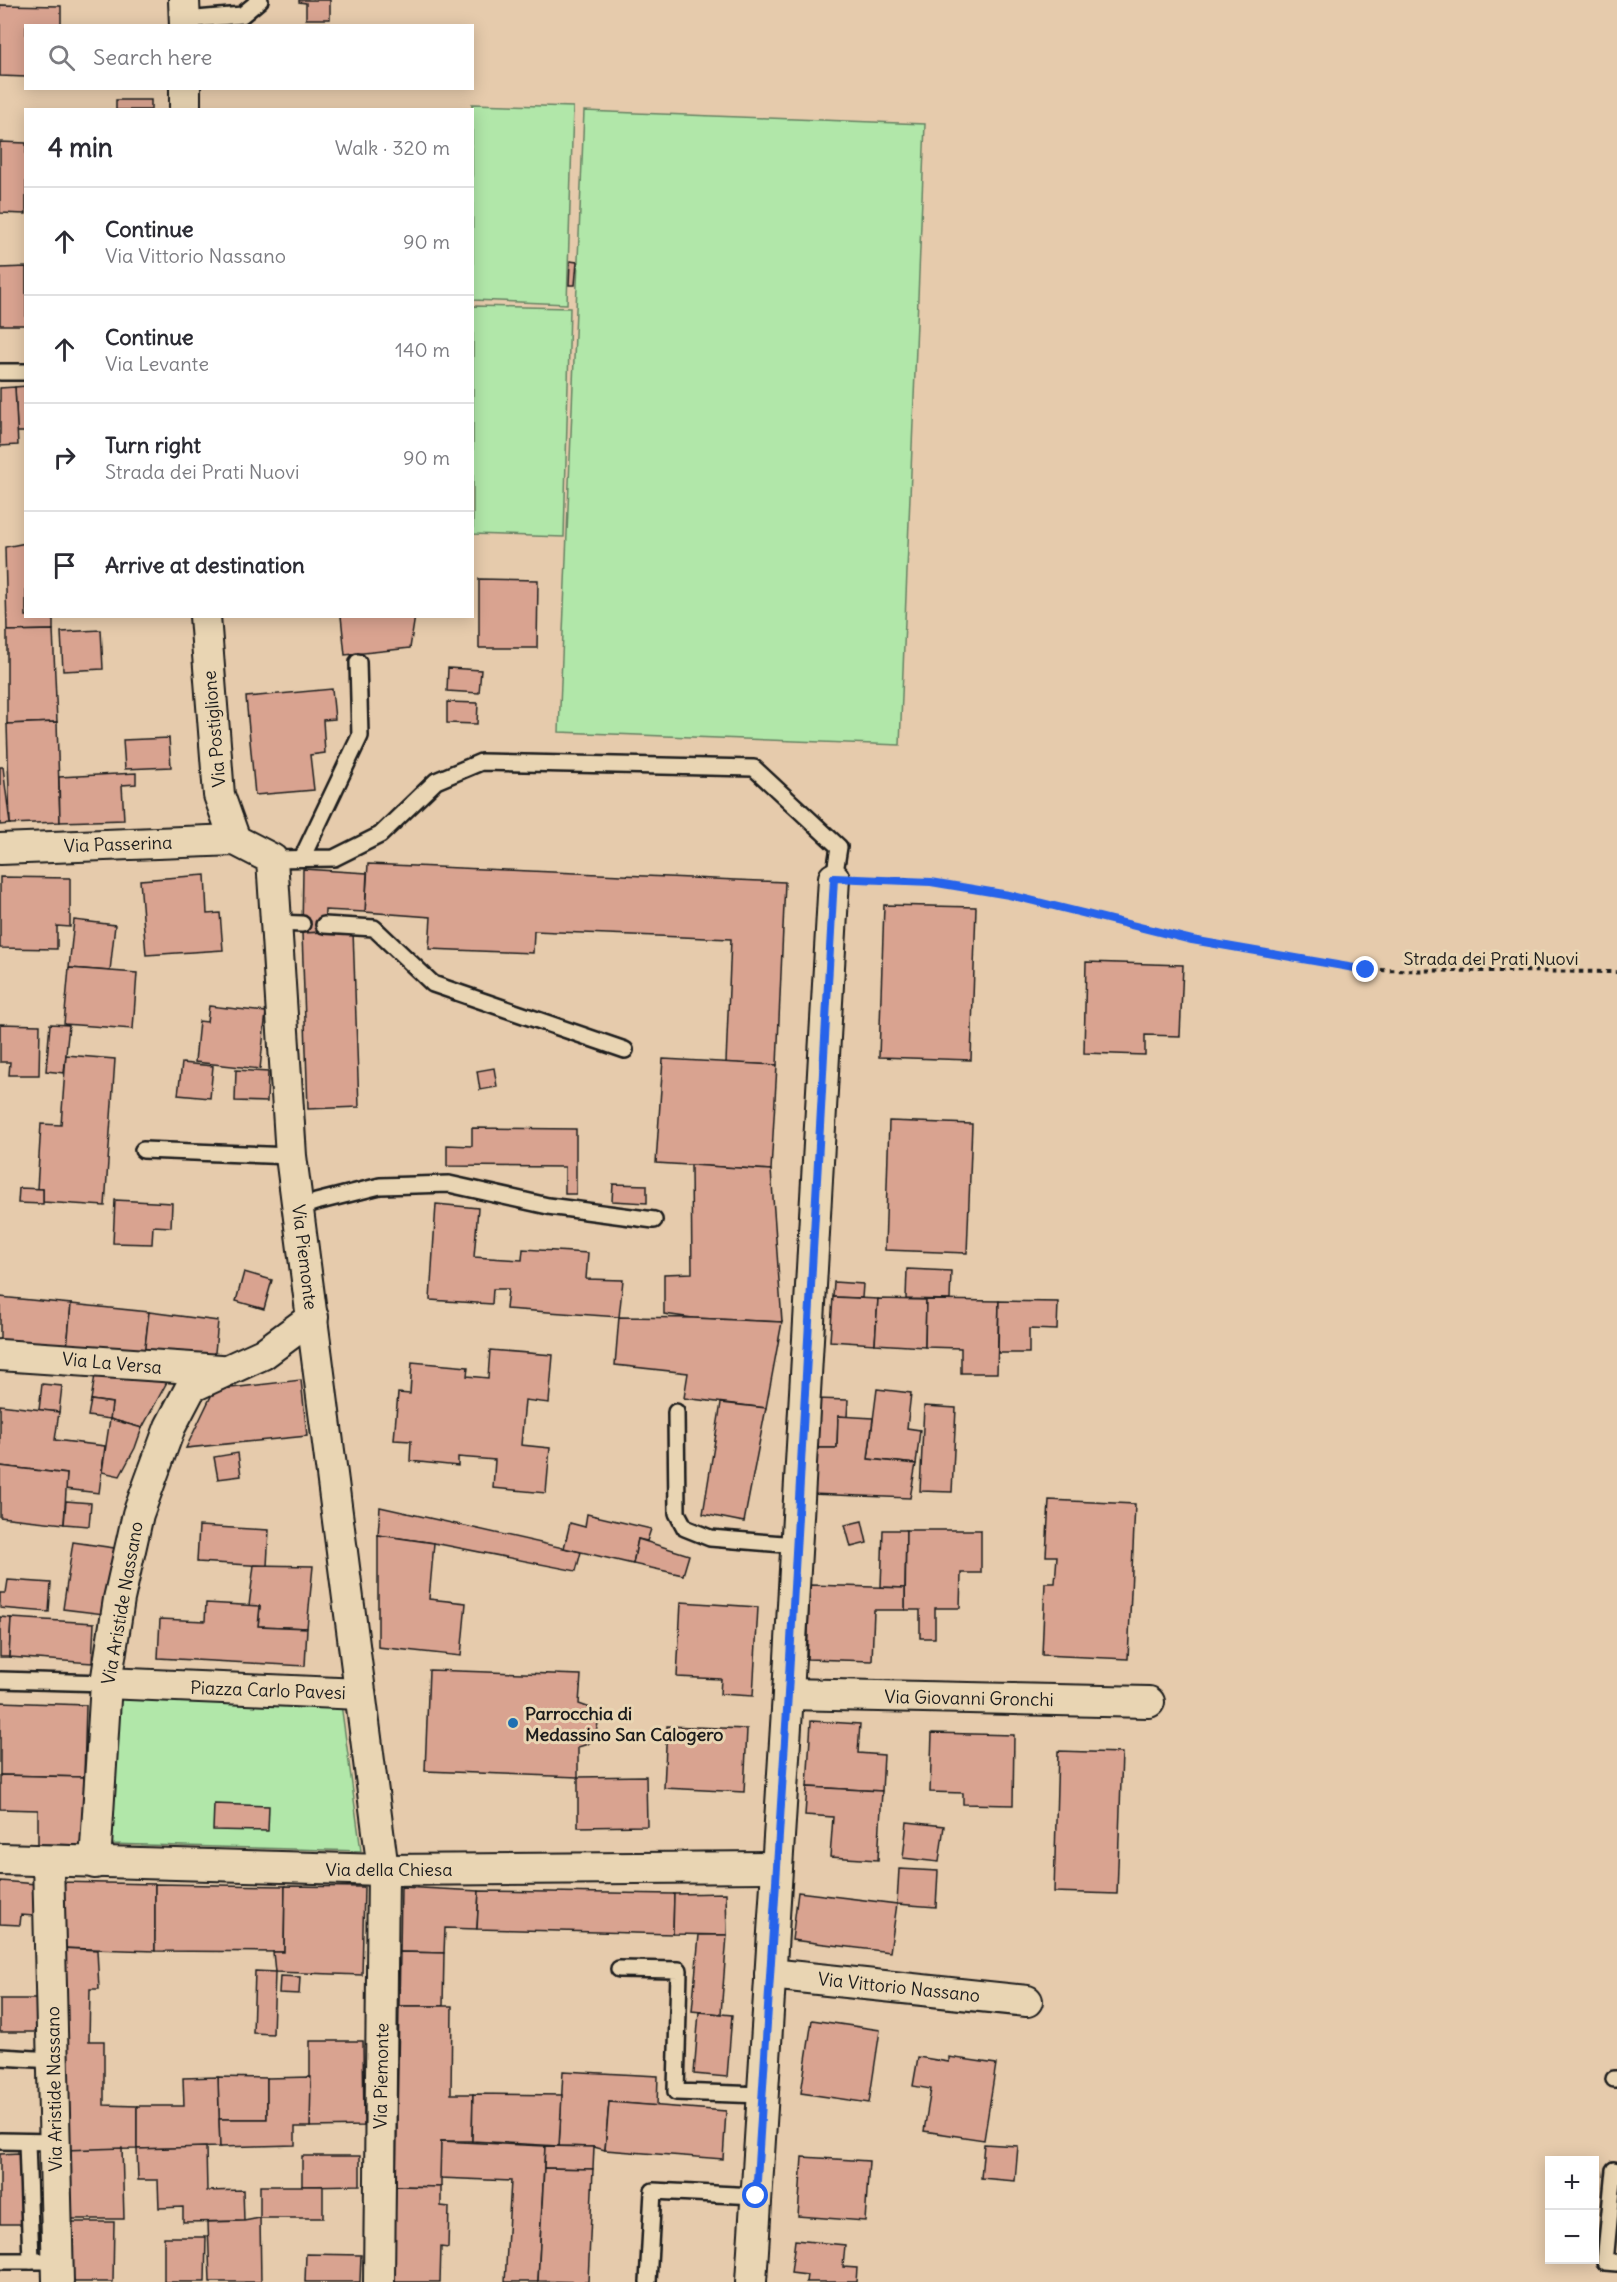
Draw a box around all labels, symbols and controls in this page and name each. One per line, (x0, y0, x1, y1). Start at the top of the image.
search box (24, 24, 474, 90)
icon: search (45, 41, 78, 74)
text: Search here (93, 43, 212, 71)
text: 4 min (48, 131, 113, 164)
text: Walk · 320 m (335, 135, 450, 160)
text: Continue (105, 215, 194, 243)
icon: ahead (48, 225, 81, 258)
text: 90 m (403, 229, 450, 254)
text: Via Vittorio Nassano (105, 243, 286, 268)
text: Continue (105, 323, 194, 351)
icon: ahead (48, 333, 81, 366)
text: 140 m (395, 337, 450, 362)
text: Via Levante (105, 351, 209, 376)
text: Turn right (105, 431, 201, 459)
icon: right (48, 441, 81, 474)
text: 90 m (403, 445, 450, 470)
text: Strada dei Prati Nuovi (105, 459, 299, 484)
icon: arrive (48, 549, 81, 582)
text: Arrive at destination (105, 551, 305, 579)
street label: Via Postiglione (197, 670, 231, 788)
street label: Via Passerina (63, 831, 173, 857)
street label: Strada dei Prati Nuovi (1403, 947, 1579, 970)
route end (1352, 956, 1378, 982)
street label: Via Piemonte (287, 1203, 323, 1311)
street label: Via La Versa (61, 1347, 163, 1379)
street label: Via Aristide Nassano (96, 1520, 148, 1686)
street label: Piazza Carlo Pavesi (190, 1676, 346, 1704)
street label: Via Giovanni Gronchi (884, 1685, 1054, 1711)
place label: Parrocchia di Medassino San Calogero (525, 1702, 723, 1746)
marker: Parrocchia di Medassino San Calogero (506, 1716, 520, 1730)
street label: Via della Chiesa (325, 1858, 453, 1881)
street label: Via Vittorio Nassano (817, 1967, 981, 2007)
street label: Via Aristide Nassano (41, 2006, 67, 2172)
street label: Via Piemonte (369, 2023, 393, 2129)
map controls (1545, 2156, 1599, 2264)
button: + (1545, 2156, 1599, 2210)
route start (742, 2182, 768, 2208)
button: − (1545, 2210, 1599, 2264)

